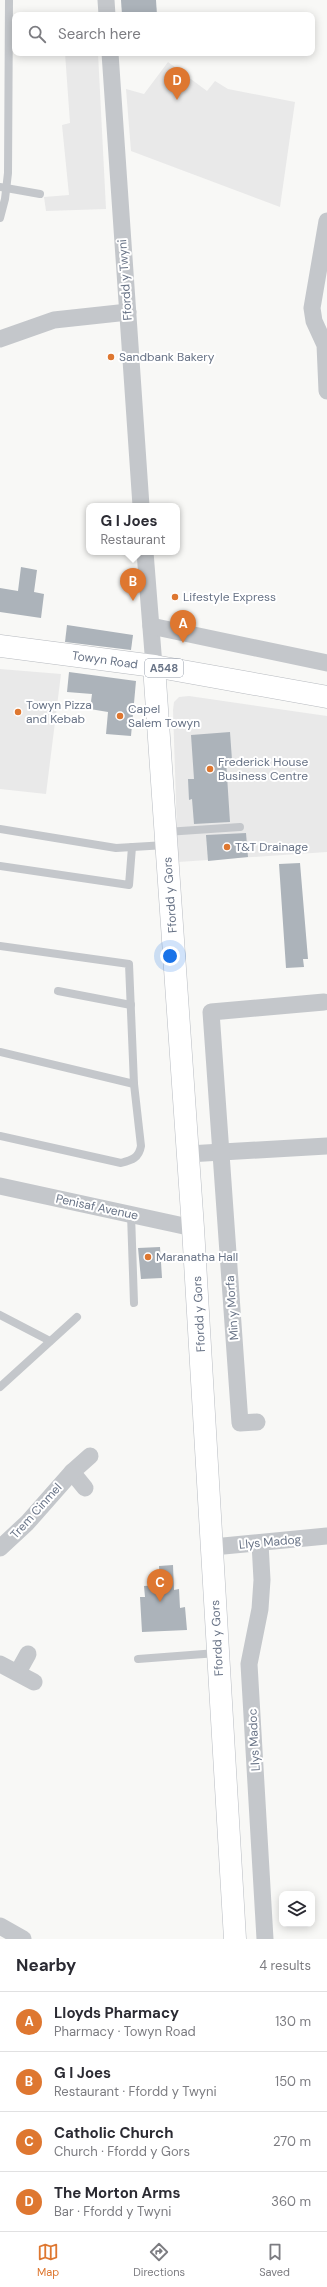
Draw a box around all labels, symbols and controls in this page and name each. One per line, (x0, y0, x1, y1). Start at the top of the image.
search box (12, 12, 315, 56)
icon: search (26, 23, 48, 45)
text: Search here (58, 24, 141, 44)
pin: D (164, 67, 190, 100)
street label: Ffordd y Twyni (114, 239, 136, 321)
place label: Sandbank Bakery (119, 349, 215, 365)
marker: Sandbank Bakery (106, 352, 116, 362)
popup (86, 503, 180, 555)
text: G I Joes (100, 511, 158, 531)
text: Restaurant (100, 531, 166, 548)
pin: B (120, 568, 146, 601)
place label: Lifestyle Express (183, 589, 276, 605)
marker: Lifestyle Express (170, 592, 180, 602)
pin: A (170, 610, 196, 643)
street label: Towyn Road (71, 647, 139, 673)
road number: A548 (145, 659, 183, 677)
place label: Towyn Pizza and Kebab (26, 697, 92, 727)
place label: Capel Salem Towyn (128, 701, 200, 731)
marker: Towyn Pizza and Kebab (13, 707, 23, 717)
marker: Capel Salem Towyn (115, 711, 125, 721)
place label: Frederick House Business Centre (218, 754, 308, 784)
marker: Frederick House Business Centre (205, 764, 215, 774)
place label: T&T Drainage (235, 839, 308, 855)
marker: T&T Drainage (222, 842, 232, 852)
street label: Ffordd y Gors (159, 856, 181, 934)
your location (160, 946, 180, 966)
street label: Penisaf Avenue (54, 1190, 140, 1224)
place label: Maranatha Hall (156, 1249, 238, 1265)
marker: Maranatha Hall (143, 1252, 153, 1262)
street label: Ffordd y Gors (189, 1275, 209, 1353)
street label: Min y Morfa (222, 1275, 242, 1341)
street label: Trem Cinmel (7, 1480, 65, 1542)
street label: Llys Madog (238, 1531, 302, 1553)
pin: C (147, 1569, 173, 1602)
street label: Ffordd y Gors (207, 1599, 227, 1677)
street label: Llys Madoc (244, 1708, 264, 1772)
map controls (279, 1891, 315, 1927)
button: layers (279, 1891, 315, 1927)
text: Nearby (16, 1954, 76, 1976)
text: 4 results (259, 1957, 311, 1974)
text: Lloyds Pharmacy (54, 2003, 179, 2023)
text: A (24, 2013, 34, 2030)
text: 130 m (275, 2013, 311, 2030)
text: Pharmacy · Towyn Road (54, 2023, 196, 2040)
text: G I Joes (54, 2063, 111, 2083)
text: B (25, 2073, 33, 2090)
text: 150 m (275, 2073, 311, 2090)
text: Restaurant · Ffordd y Twyni (54, 2083, 217, 2100)
text: Catholic Church (54, 2123, 173, 2143)
text: C (24, 2133, 34, 2150)
text: 270 m (273, 2133, 311, 2150)
text: Church · Ffordd y Gors (54, 2143, 190, 2160)
text: The Morton Arms (54, 2183, 180, 2203)
text: D (24, 2193, 34, 2210)
text: 360 m (271, 2193, 311, 2210)
text: Bar · Ffordd y Twyni (54, 2203, 171, 2220)
tab: Map (37, 2241, 59, 2279)
tab: Directions (133, 2241, 185, 2279)
tab: Saved (259, 2241, 290, 2279)

